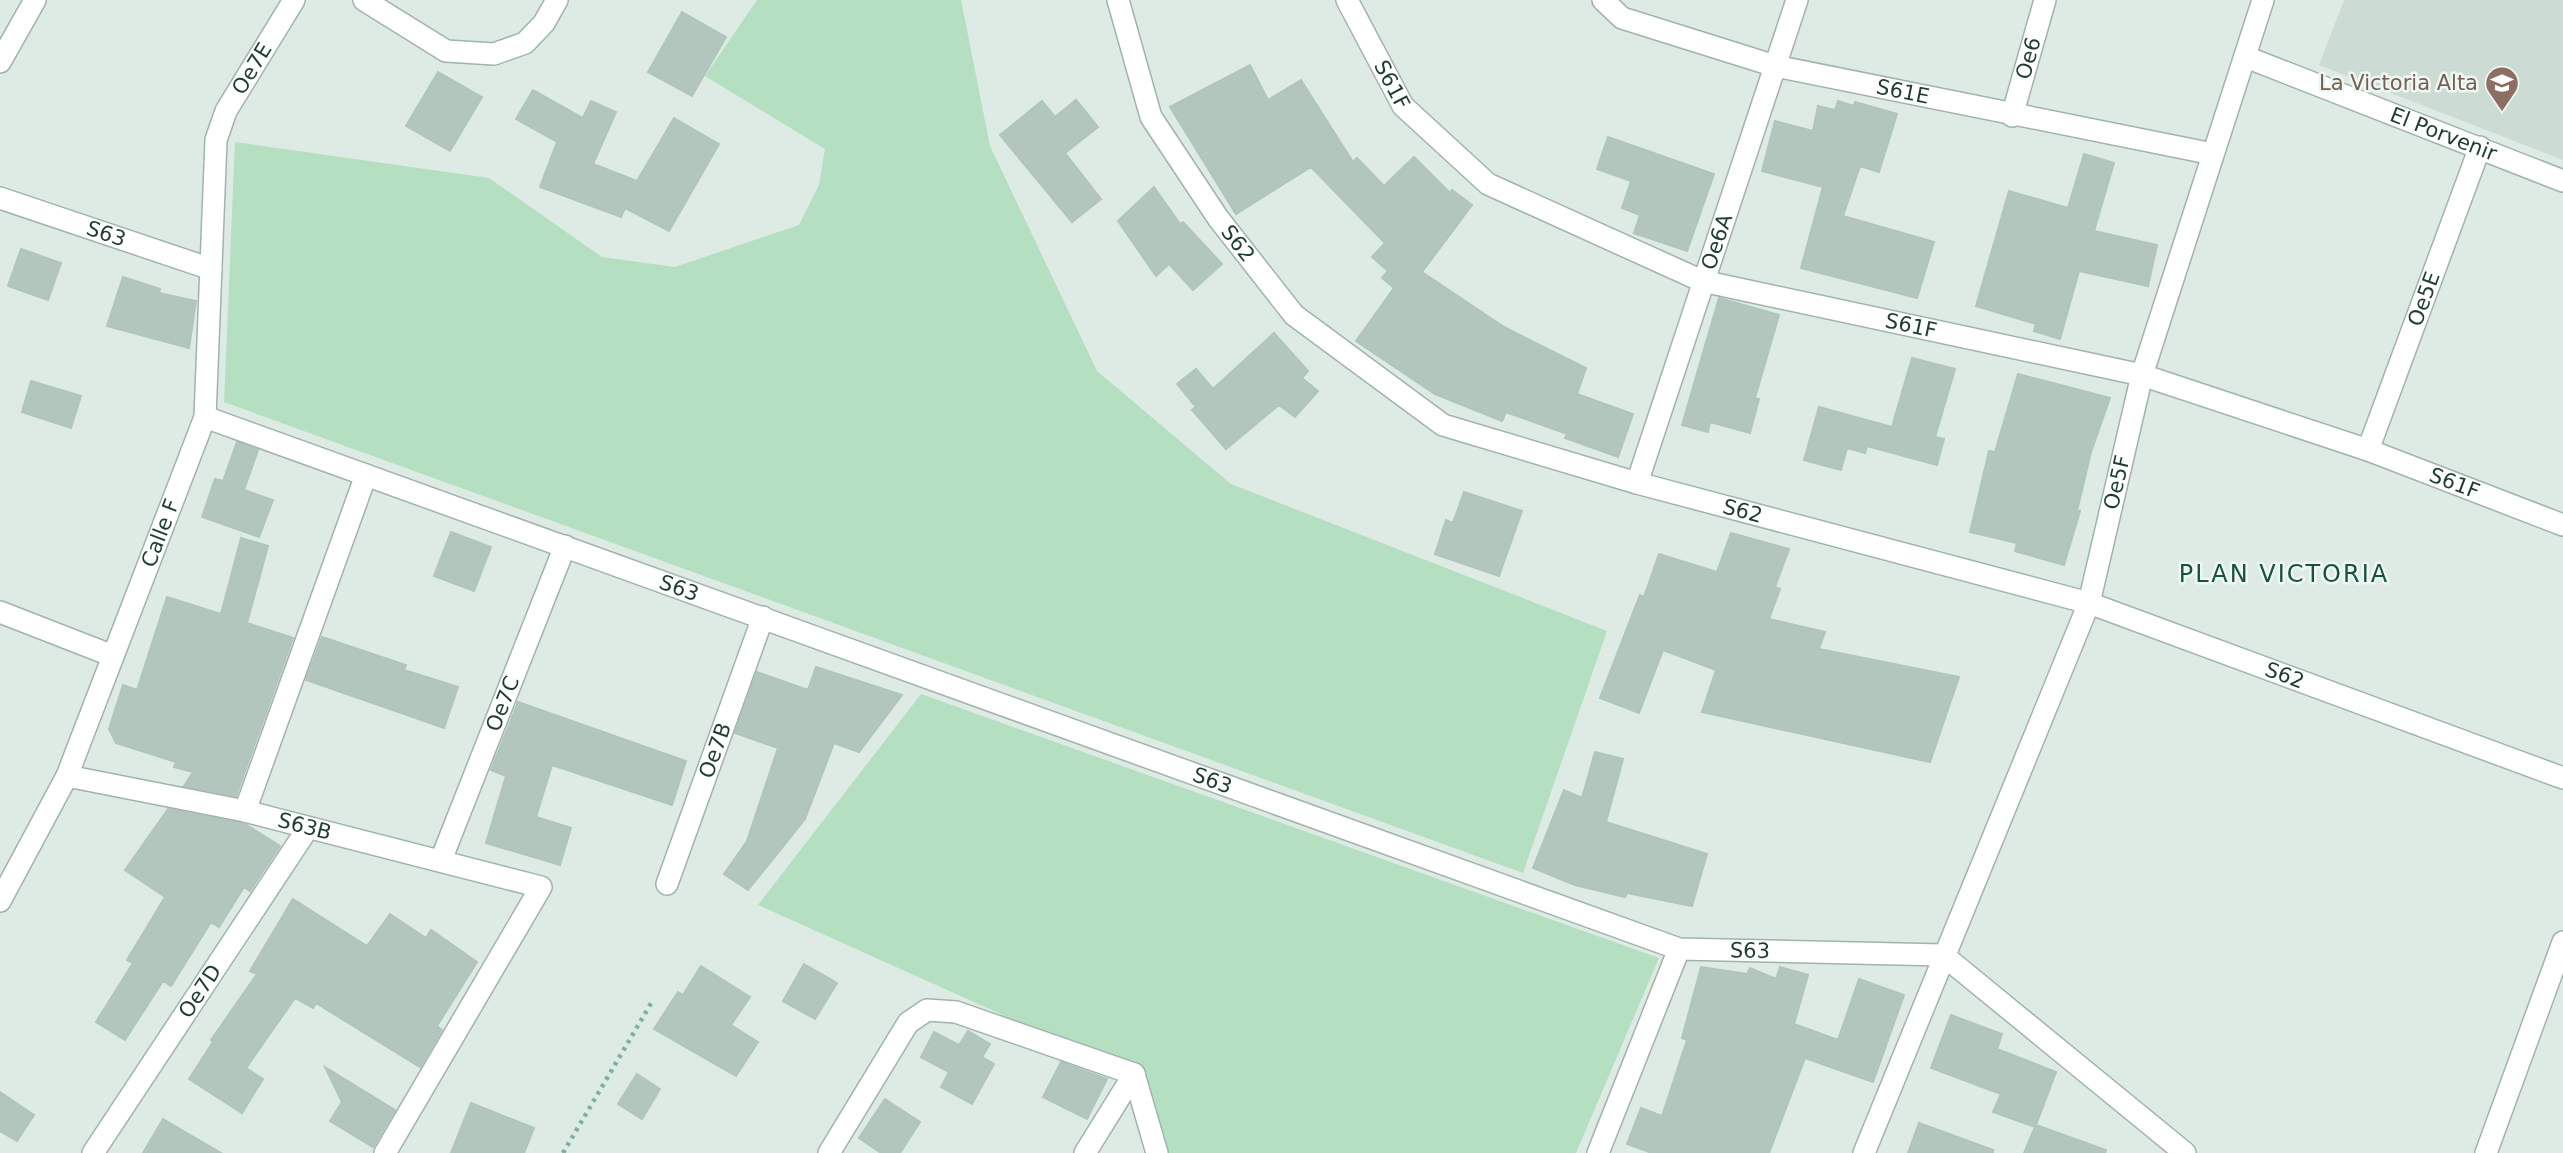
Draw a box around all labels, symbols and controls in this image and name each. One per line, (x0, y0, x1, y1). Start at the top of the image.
street label: Oe6 (2011, 34, 2046, 82)
street label: Oe7E (227, 38, 277, 99)
street label: S61F (1369, 56, 1415, 114)
school or university icon: La Victoria Alta (2483, 64, 2521, 113)
place label: La Victoria Alta (2319, 71, 2478, 95)
street label: S61E (1874, 75, 1931, 109)
street label: El Porvenir (2387, 103, 2500, 166)
street label: Oe6A (1696, 210, 1737, 273)
street label: S63 (83, 216, 129, 251)
street label: S62 (1216, 220, 1260, 267)
street label: Oe5E (2403, 269, 2445, 329)
street label: S61F (1883, 308, 1939, 343)
street label: Oe5F (2099, 453, 2135, 512)
street label: S61F (2426, 463, 2483, 504)
street label: S62 (1720, 494, 1765, 528)
street label: Calle F (136, 496, 184, 571)
district label: PLAN VICTORIA (2179, 560, 2389, 588)
street label: S63 (656, 570, 702, 606)
street label: S62 (2262, 657, 2308, 693)
street label: Oe7C (481, 673, 524, 735)
street label: Oe7B (694, 719, 736, 781)
street label: S63 (1189, 762, 1235, 799)
street label: S63B (275, 808, 334, 845)
street label: S63 (1730, 938, 1770, 963)
street label: Oe7D (174, 960, 226, 1022)

